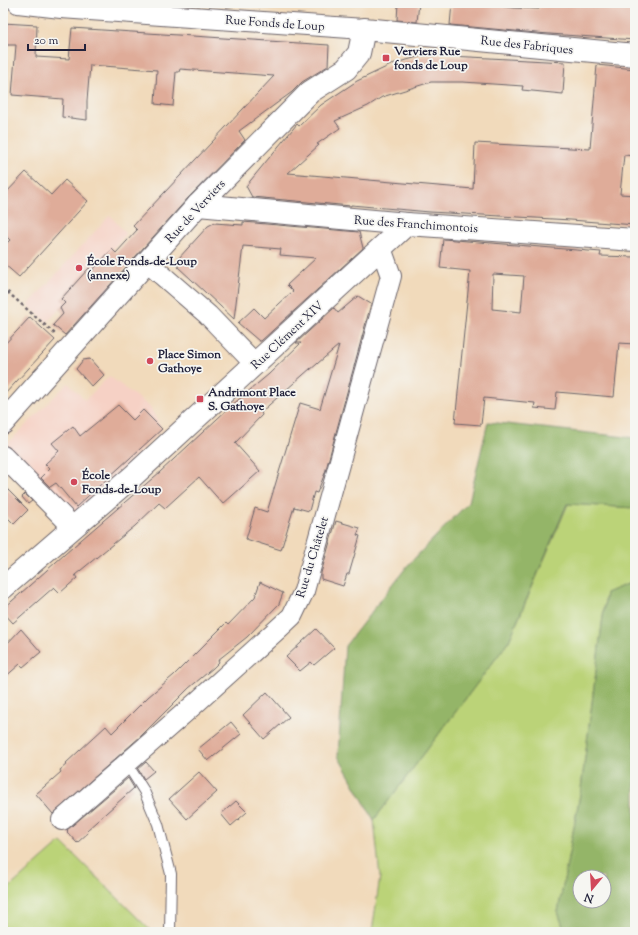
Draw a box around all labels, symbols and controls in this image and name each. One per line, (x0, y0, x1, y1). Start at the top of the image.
street label: Rue Fonds de Loup (225, 12, 326, 36)
scale bar (28, 26, 85, 52)
text: 20 m (34, 32, 59, 50)
street label: Rue des Fabriques (480, 32, 574, 60)
place label: Verviers Rue fonds de Loup (393, 43, 468, 75)
marker: Verviers Rue fonds de Loup (381, 53, 391, 63)
street label: Rue de Verviers (161, 176, 230, 248)
street label: Rue des Franchimontois (353, 212, 479, 238)
place label: École Fonds-de-Loup (annexe) (86, 253, 197, 285)
marker: École Fonds-de-Loup (annexe) (74, 263, 84, 273)
street label: Rue Clément XIV (247, 297, 328, 374)
place label: Place Simon Gathoye (157, 346, 222, 378)
marker: Place Simon Gathoye (145, 356, 155, 366)
place label: Andrimont Place S. Gathoye (207, 384, 296, 416)
marker: Andrimont Place S. Gathoye (195, 394, 205, 404)
place label: École Fonds-de-Loup (81, 467, 162, 499)
marker: École Fonds-de-Loup (69, 477, 79, 487)
street label: Rue du Châtelet (292, 514, 334, 600)
north arrow (572, 869, 612, 909)
text: N (582, 889, 597, 907)

